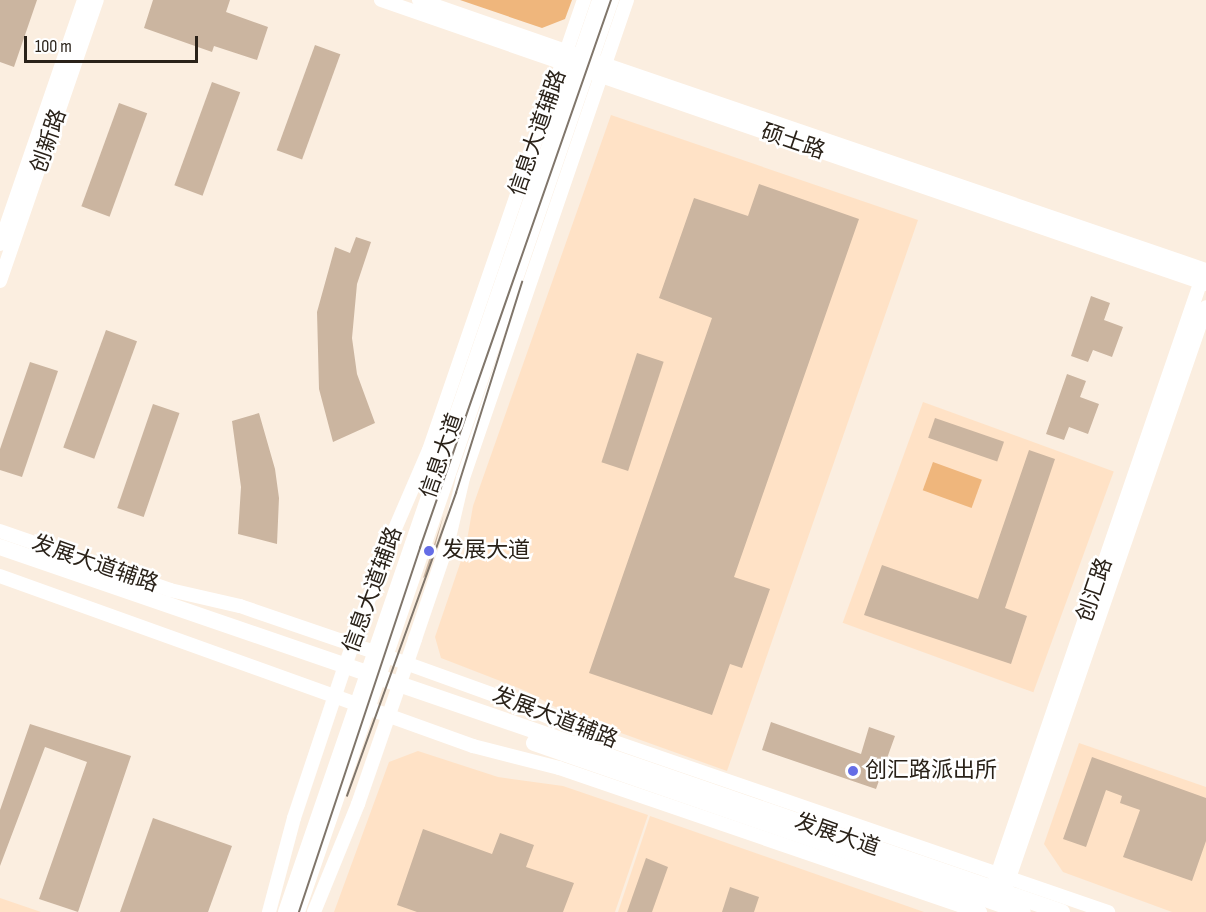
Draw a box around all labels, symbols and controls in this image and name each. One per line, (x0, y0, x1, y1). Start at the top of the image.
scale bar (27, 24, 201, 62)
text: 100 m (35, 36, 72, 57)
street label: 信息大道辅路 (504, 66, 572, 200)
street label: 创新路 (26, 106, 72, 176)
street label: 硕士路 (758, 119, 828, 165)
street label: 信息大道 (415, 410, 469, 502)
street label: 信息大道辅路 (338, 523, 408, 657)
street label: 发展大道辅路 (28, 530, 162, 598)
place label: 发展大道 (442, 538, 530, 564)
marker: 发展大道 (420, 542, 438, 560)
street label: 创汇路 (1072, 555, 1118, 625)
street label: 发展大道辅路 (489, 682, 621, 754)
place label: 创汇路派出所 (865, 758, 997, 784)
marker: 创汇路派出所 (846, 764, 860, 778)
street label: 发展大道 (791, 808, 883, 862)

